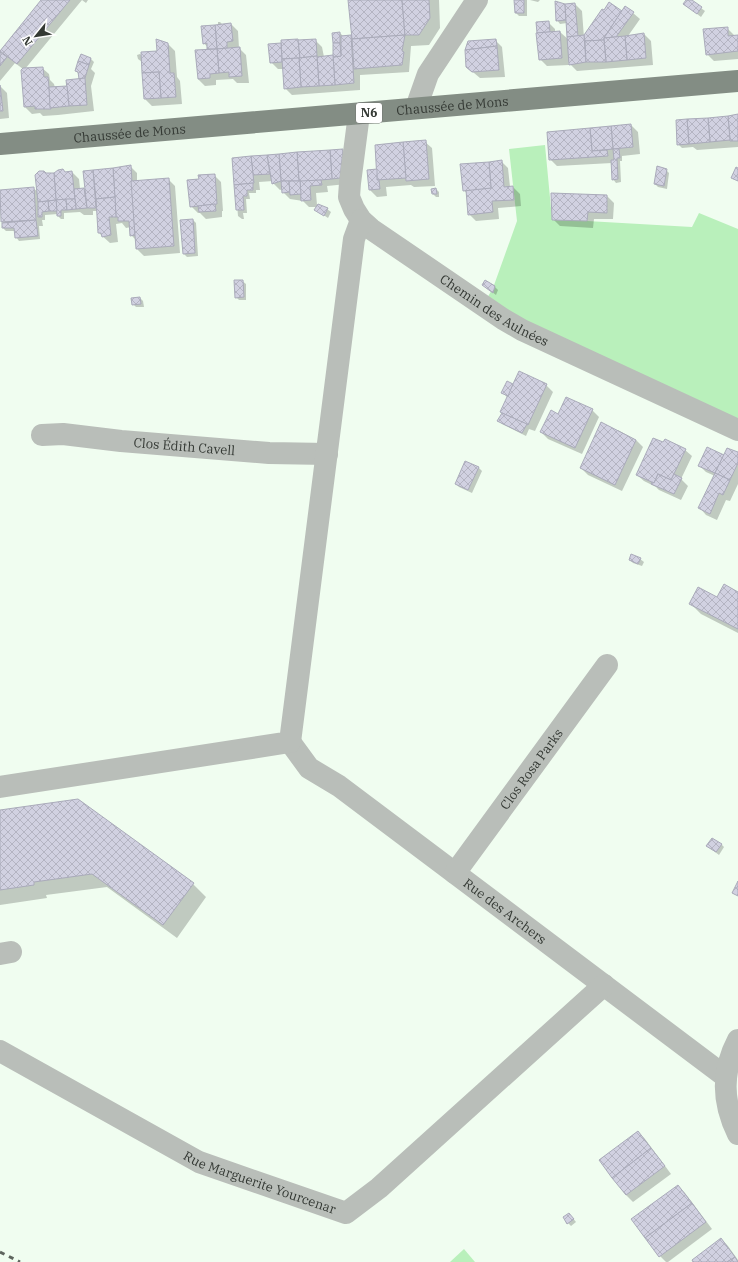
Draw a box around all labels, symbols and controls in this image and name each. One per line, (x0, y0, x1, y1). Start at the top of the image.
north arrow (16, 16, 56, 56)
text: N (19, 33, 36, 48)
street label: Chaussée de Mons (396, 93, 509, 119)
road number: N6 (356, 103, 382, 123)
street label: Chaussée de Mons (73, 120, 186, 147)
street label: Chemin des Aulnées (437, 271, 551, 350)
street label: Clos Édith Cavell (133, 434, 236, 459)
street label: Clos Rosa Parks (496, 725, 567, 813)
street label: Rue des Archers (460, 875, 550, 948)
street label: Rue Marguerite Yourcenar (180, 1147, 338, 1218)

